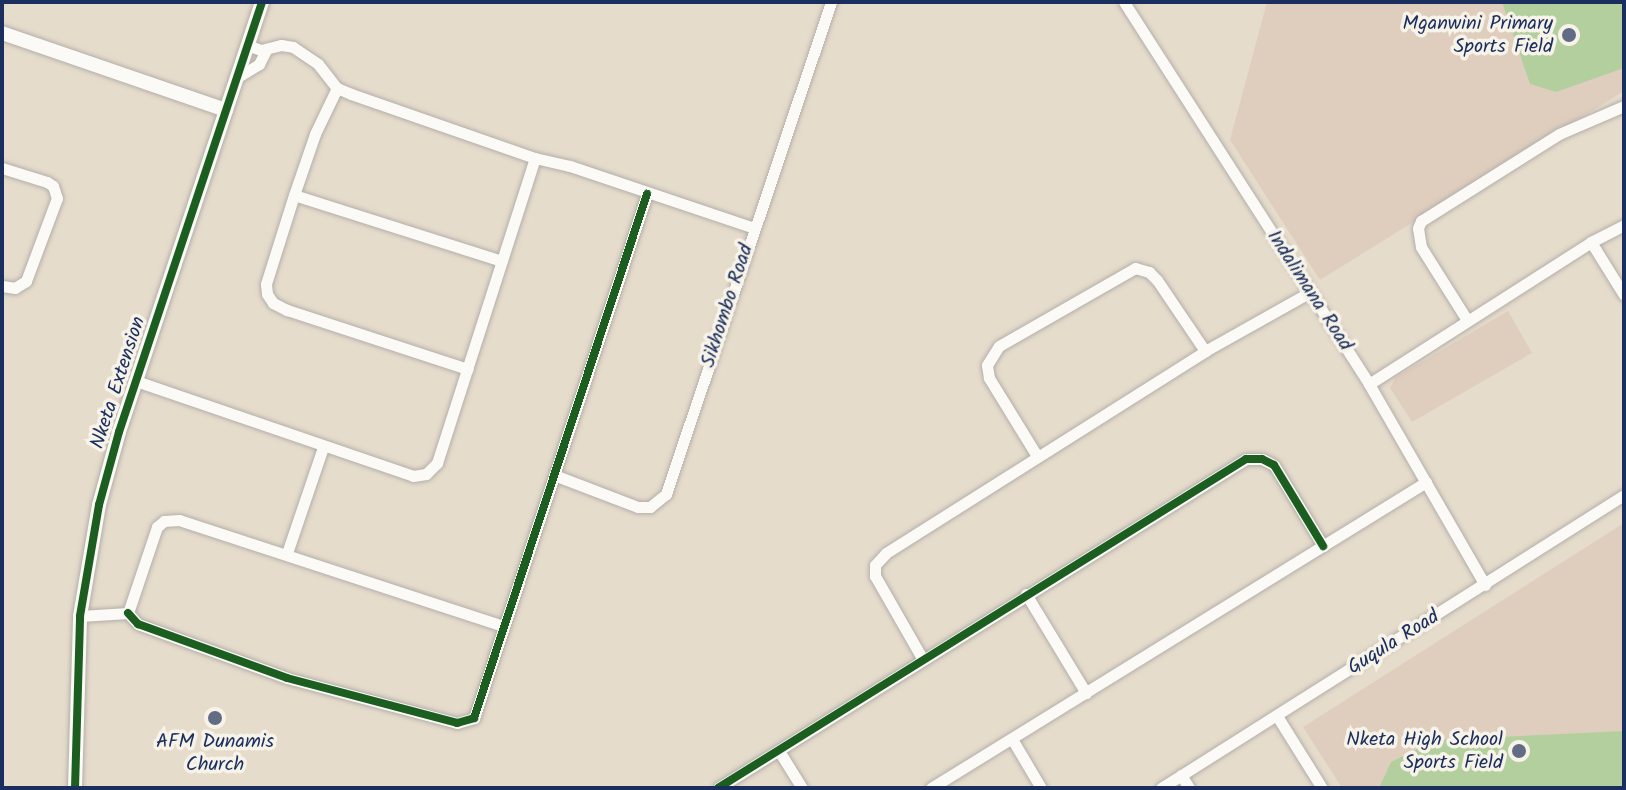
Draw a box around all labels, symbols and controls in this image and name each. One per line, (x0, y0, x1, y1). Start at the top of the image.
place label: Mganwini Primary Sports Field (1402, 12, 1553, 59)
marker: Mganwini Primary Sports Field (1560, 26, 1578, 44)
street label: Indalimana Road (1261, 226, 1357, 356)
street label: Sikhombo Road (697, 241, 759, 371)
street label: Nketa Extension (86, 314, 152, 452)
street label: Guqula Road (1344, 605, 1444, 681)
marker: AFM Dunamis Church (206, 709, 224, 727)
place label: Nketa High School Sports Field (1346, 728, 1503, 775)
place label: AFM Dunamis Church (156, 730, 274, 777)
marker: Nketa High School Sports Field (1510, 742, 1528, 760)

